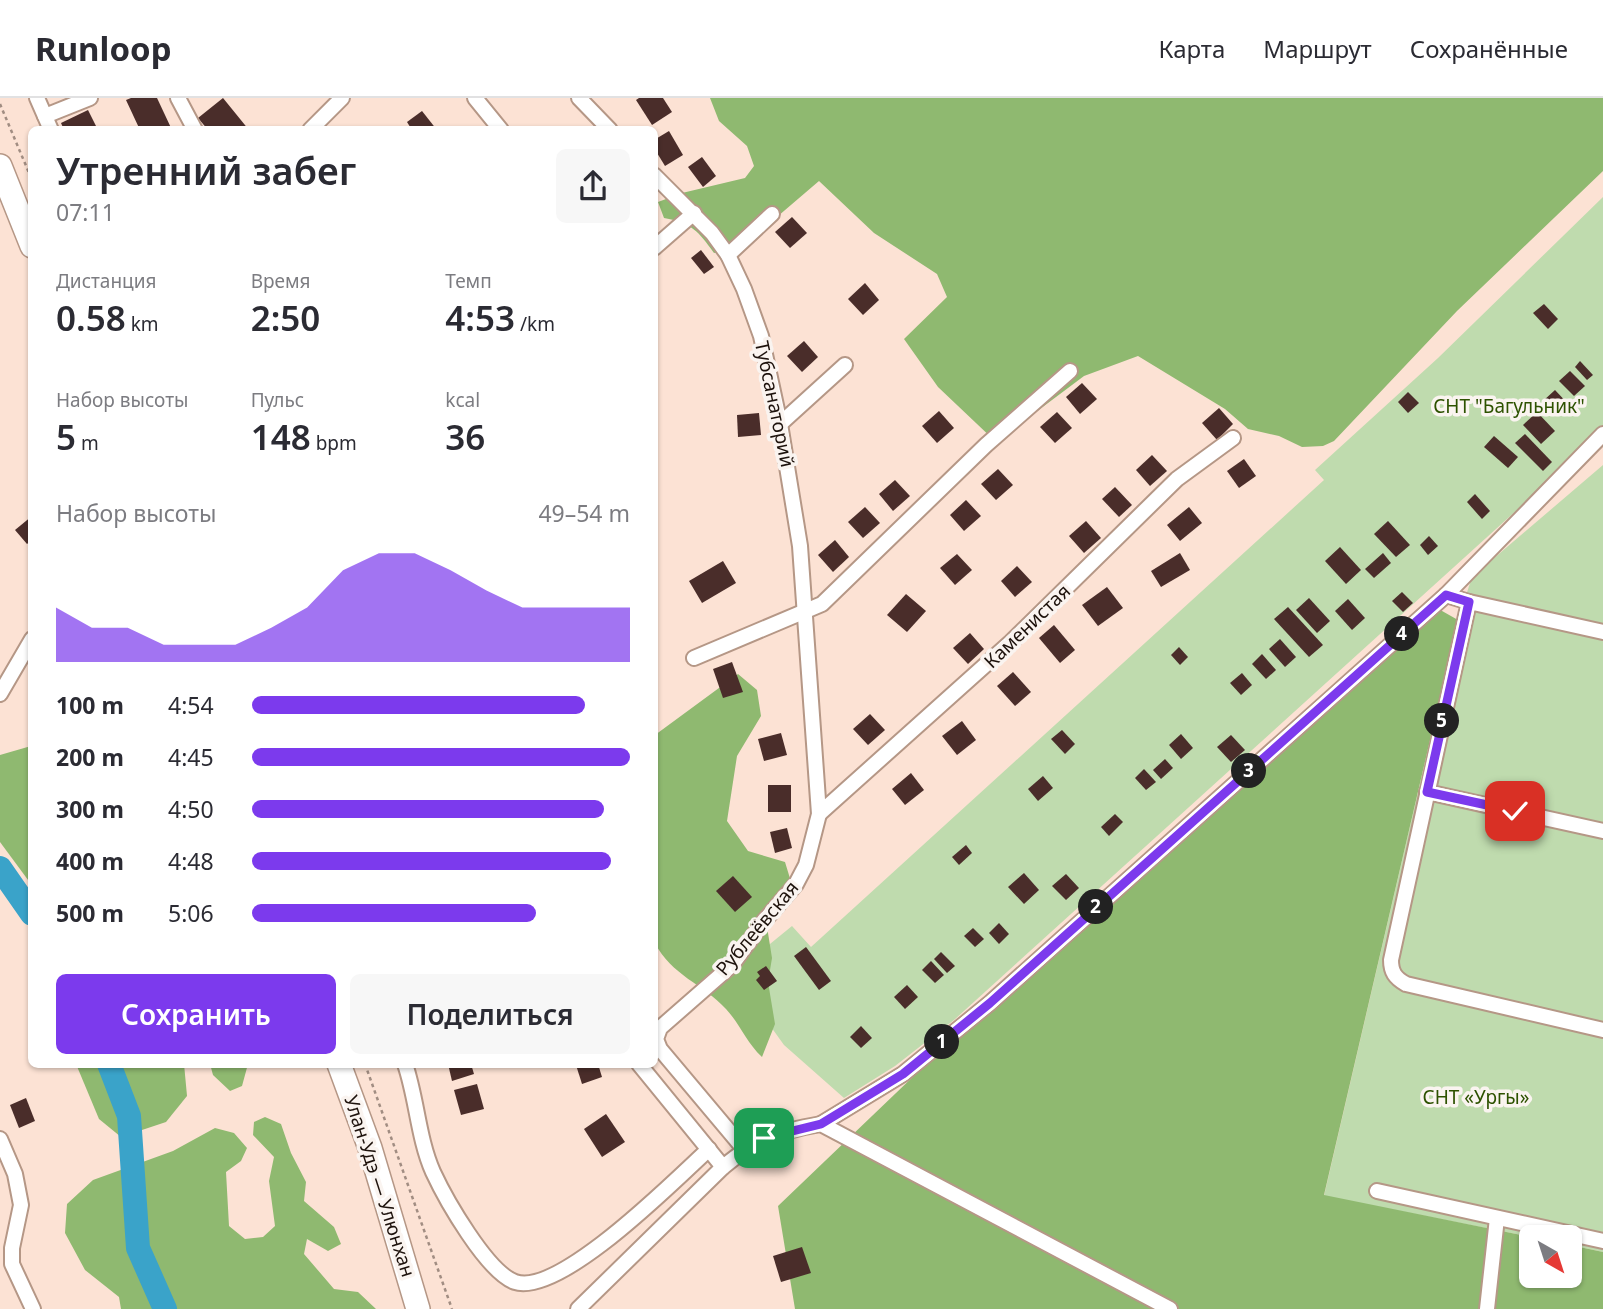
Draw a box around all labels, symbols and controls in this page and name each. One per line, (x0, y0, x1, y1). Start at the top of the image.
text: Runloop (35, 26, 172, 71)
text: Карта (1158, 32, 1225, 65)
text: Маршрут (1263, 32, 1372, 65)
text: Сохранённые (1410, 32, 1568, 65)
text: Утренний забег (56, 144, 356, 196)
button: share (556, 149, 630, 223)
text: 07:11 (56, 196, 115, 228)
text: Дистанция (56, 268, 156, 294)
text: Время (251, 268, 311, 294)
text: Темп (445, 268, 492, 294)
text: 0.58 (56, 294, 126, 341)
text: 2:50 (251, 294, 320, 341)
text: 4:53 (445, 294, 515, 341)
text: km (126, 311, 159, 337)
text: /km (515, 311, 555, 337)
street label: Тубсанаторий (749, 339, 801, 469)
text: Набор высоты (56, 387, 188, 413)
text: Пульс (251, 387, 304, 413)
text: kcal (445, 387, 480, 413)
park label: СНТ "Багульник" (1433, 393, 1585, 419)
text: 5 (56, 413, 76, 460)
text: 148 (251, 413, 311, 460)
text: 36 (445, 413, 485, 460)
text: m (76, 430, 99, 456)
text: bpm (311, 430, 357, 456)
text: Набор высоты (56, 497, 216, 529)
text: 49–54 m (538, 497, 630, 529)
street label: Каменистая (978, 578, 1076, 674)
pin: 4 (1384, 616, 1420, 652)
text: 4 (1396, 620, 1407, 646)
text: 100 m (56, 689, 124, 721)
text: 4:54 (168, 689, 214, 721)
pin: 5 (1424, 704, 1460, 738)
text: 5 (1436, 707, 1447, 733)
text: 200 m (56, 741, 124, 773)
text: 4:45 (168, 741, 214, 773)
pin: 3 (1232, 754, 1266, 788)
text: 3 (1243, 757, 1254, 783)
pin (1485, 781, 1545, 841)
icon: check (1496, 792, 1534, 830)
text: 300 m (56, 793, 124, 825)
text: 4:50 (168, 793, 214, 825)
text: 400 m (56, 845, 124, 877)
text: 4:48 (168, 845, 214, 877)
street label: Рублеёвская (710, 875, 804, 981)
pin: 2 (1078, 890, 1114, 924)
text: 2 (1090, 893, 1101, 919)
text: 500 m (56, 897, 124, 929)
text: 5:06 (168, 897, 214, 929)
button: Сохранить (56, 974, 336, 1054)
button: Поделиться (350, 974, 630, 1054)
pin: 1 (925, 1024, 960, 1060)
text: 1 (936, 1028, 947, 1054)
park label: СНТ «Ургы» (1423, 1084, 1529, 1110)
street label: Улан-Удэ — Улюнхан (338, 1092, 422, 1280)
pin (734, 1108, 794, 1168)
icon: arrive (745, 1119, 783, 1157)
north arrow (1519, 1225, 1582, 1288)
map controls (1519, 1225, 1582, 1288)

